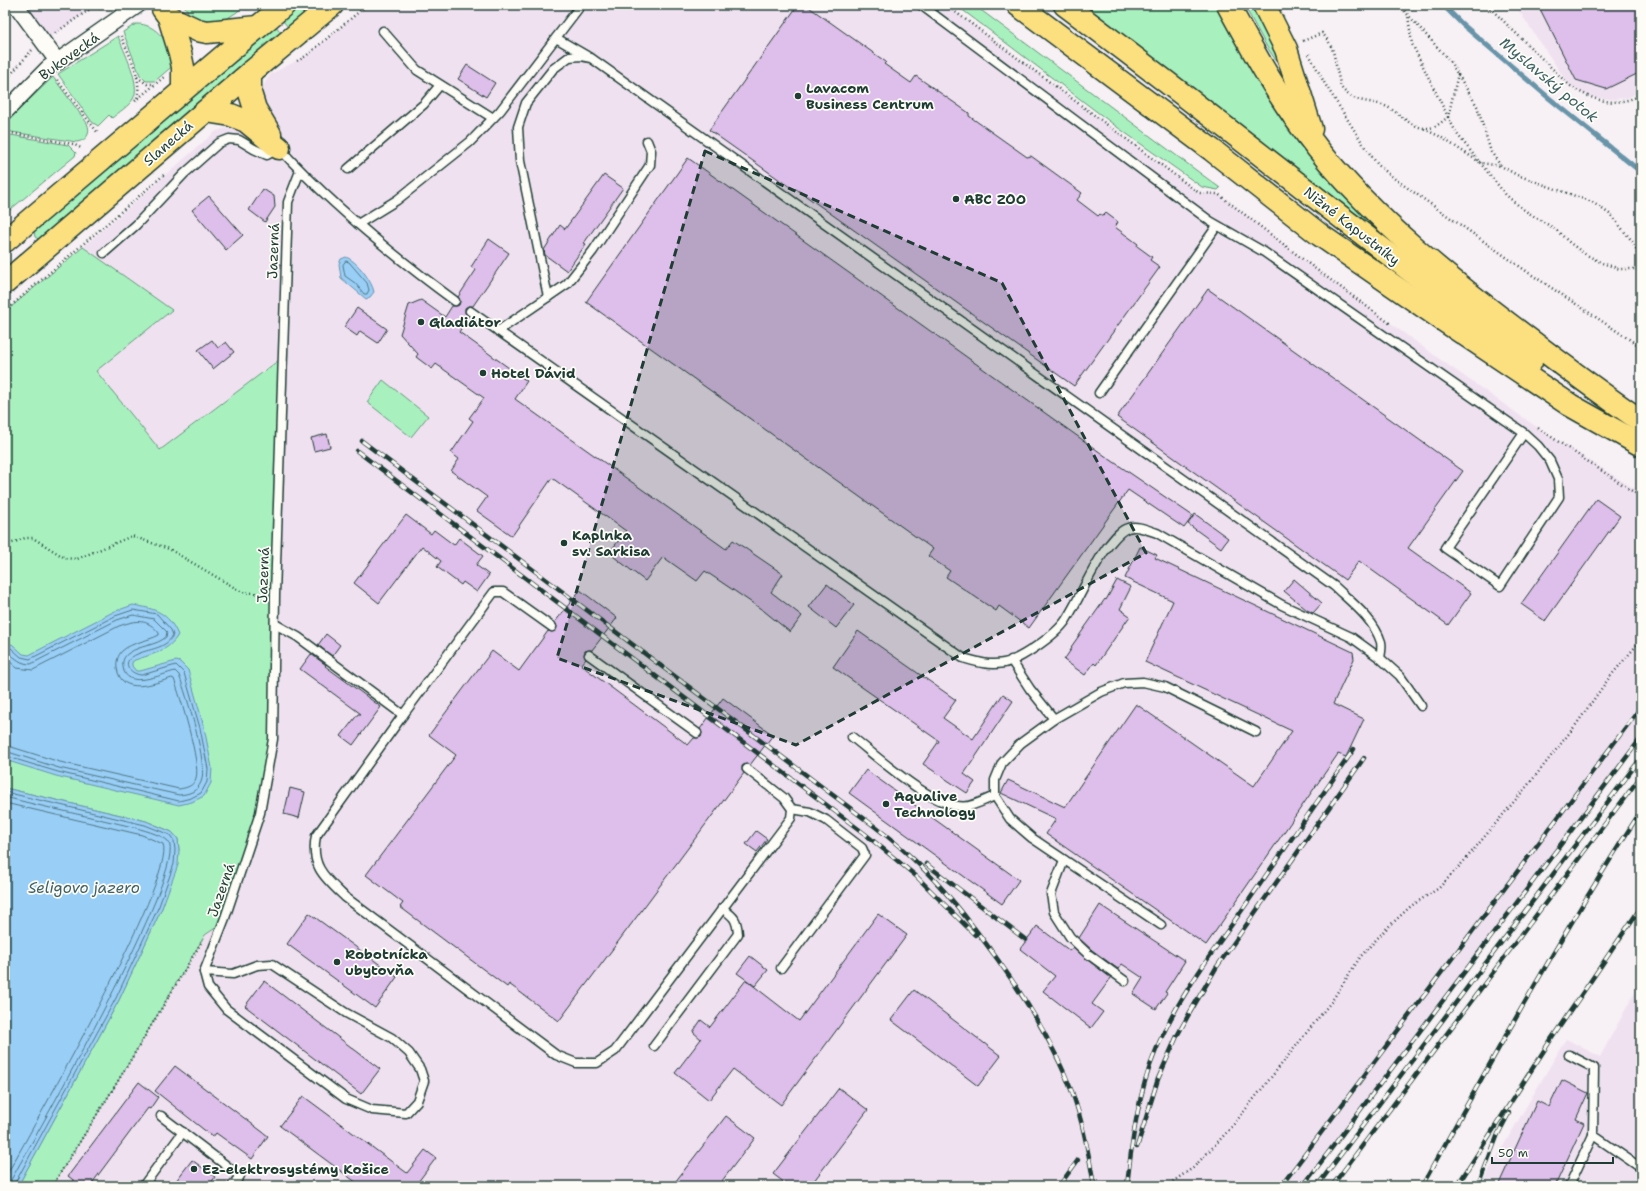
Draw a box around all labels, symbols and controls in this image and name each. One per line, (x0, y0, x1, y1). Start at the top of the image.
street label: Bukovecká (35, 28, 103, 84)
water label: Myslavský potok (1496, 33, 1603, 127)
place label: Lavacom Business Centrum (806, 79, 934, 113)
marker: Lavacom Business Centrum (793, 91, 803, 101)
street label: Slanecká (139, 116, 197, 169)
street label: Nižné Kapustníky (1300, 183, 1404, 269)
place label: ABC ZOO (964, 190, 1026, 208)
marker: ABC ZOO (951, 194, 961, 204)
street label: Jazerná (263, 222, 283, 279)
place label: Gladiátor (429, 313, 501, 331)
marker: Gladiátor (416, 317, 426, 327)
place label: Hotel Dávid (491, 364, 576, 382)
marker: Hotel Dávid (478, 368, 488, 378)
place label: Kaplnka sv. Sarkisa (572, 526, 651, 560)
marker: Kaplnka sv. Sarkisa (559, 538, 569, 548)
street label: Jazerná (253, 546, 273, 603)
place label: Aqualive Technology (894, 787, 976, 821)
marker: Aqualive Technology (881, 799, 891, 809)
street label: Jazerná (203, 860, 239, 919)
water label: Seligovo jazero (28, 878, 140, 898)
place label: Robotnícka ubytovňa (345, 945, 428, 979)
marker: Robotnícka ubytovňa (332, 957, 342, 967)
scale bar (1492, 1139, 1613, 1165)
text: 50 m (1498, 1145, 1528, 1161)
place label: Ez-elektrosystémy Košice (202, 1160, 389, 1178)
marker: Ez-elektrosystémy Košice (189, 1164, 199, 1174)

